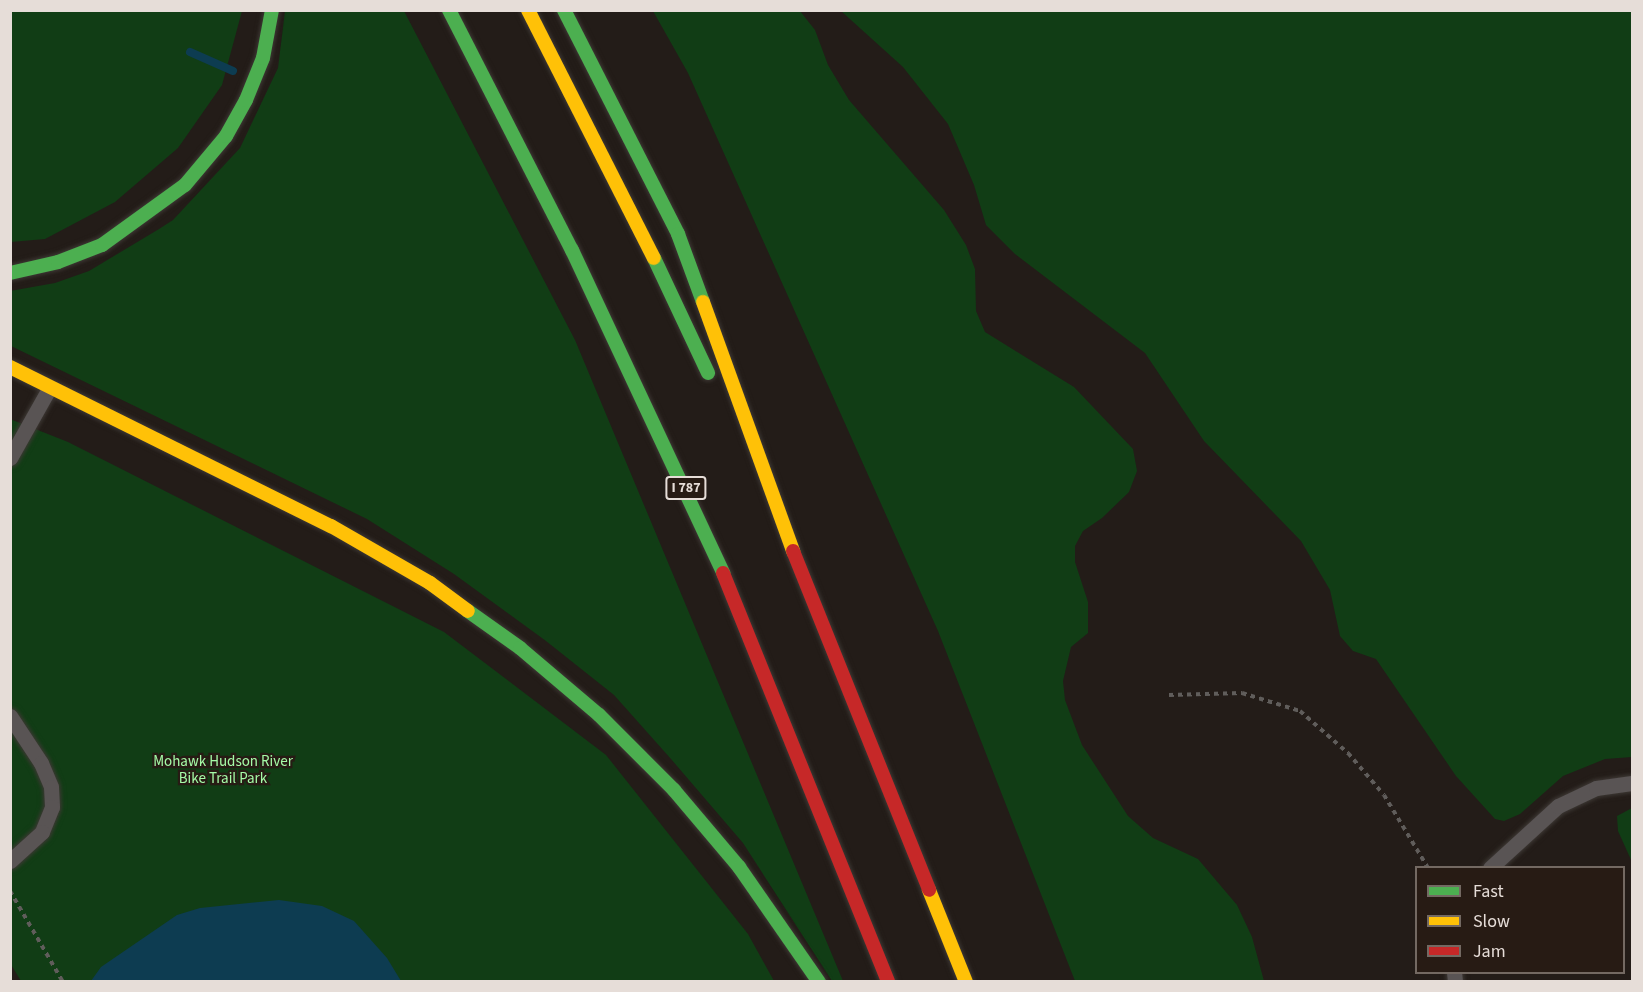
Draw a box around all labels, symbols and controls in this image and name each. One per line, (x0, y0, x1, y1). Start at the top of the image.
road number: I 787 (665, 477, 707, 499)
park label: Mohawk Hudson River Bike Trail Park (153, 752, 293, 787)
legend (1415, 866, 1625, 974)
text: Fast (1473, 879, 1504, 904)
text: Slow (1473, 909, 1510, 934)
text: Jam (1473, 939, 1506, 964)

